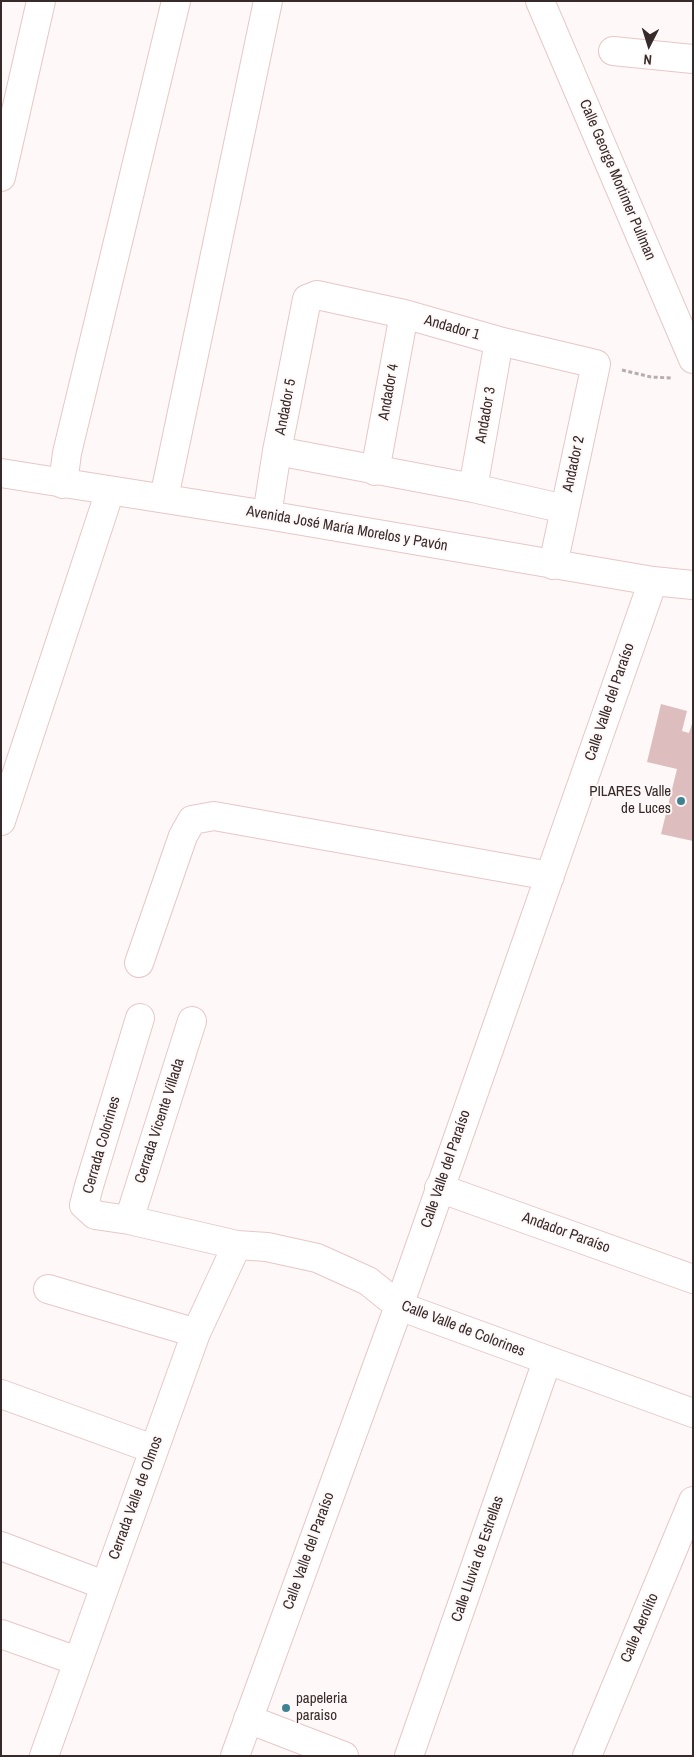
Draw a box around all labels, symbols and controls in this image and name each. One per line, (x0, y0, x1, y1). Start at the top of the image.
north arrow (624, 20, 674, 70)
text: N (643, 51, 653, 69)
street label: Calle George Mortimer Pullman (575, 97, 659, 263)
street label: Andador 1 (422, 312, 482, 344)
street label: Andador 4 (375, 362, 403, 422)
street label: Andador 5 (272, 377, 300, 437)
street label: Andador 3 (472, 385, 500, 445)
street label: Andador 2 (559, 434, 589, 494)
street label: Avenida José María Morelos y Pavón (245, 502, 449, 556)
street label: Calle Valle del Paraíso (581, 641, 639, 763)
place label: PILARES Valle de Luces (589, 783, 671, 818)
marker: PILARES Valle de Luces (675, 795, 687, 807)
street label: Cerrada Vicente Villada (131, 1056, 189, 1186)
street label: Cerrada Colorines (79, 1094, 125, 1196)
street label: Calle Valle del Paraíso (417, 1108, 475, 1230)
street label: Andador Paraíso (520, 1209, 612, 1257)
street label: Calle Valle de Colorines (399, 1297, 527, 1361)
street label: Cerrada Valle de Olmos (105, 1434, 167, 1562)
street label: Calle Valle del Paraíso (279, 1490, 339, 1612)
street label: Calle Lluvia de Estrellas (448, 1494, 508, 1624)
street label: Calle Aerolito (617, 1591, 663, 1665)
place label: papeleria paraiso (296, 1690, 347, 1725)
marker: papeleria paraiso (280, 1702, 292, 1714)

